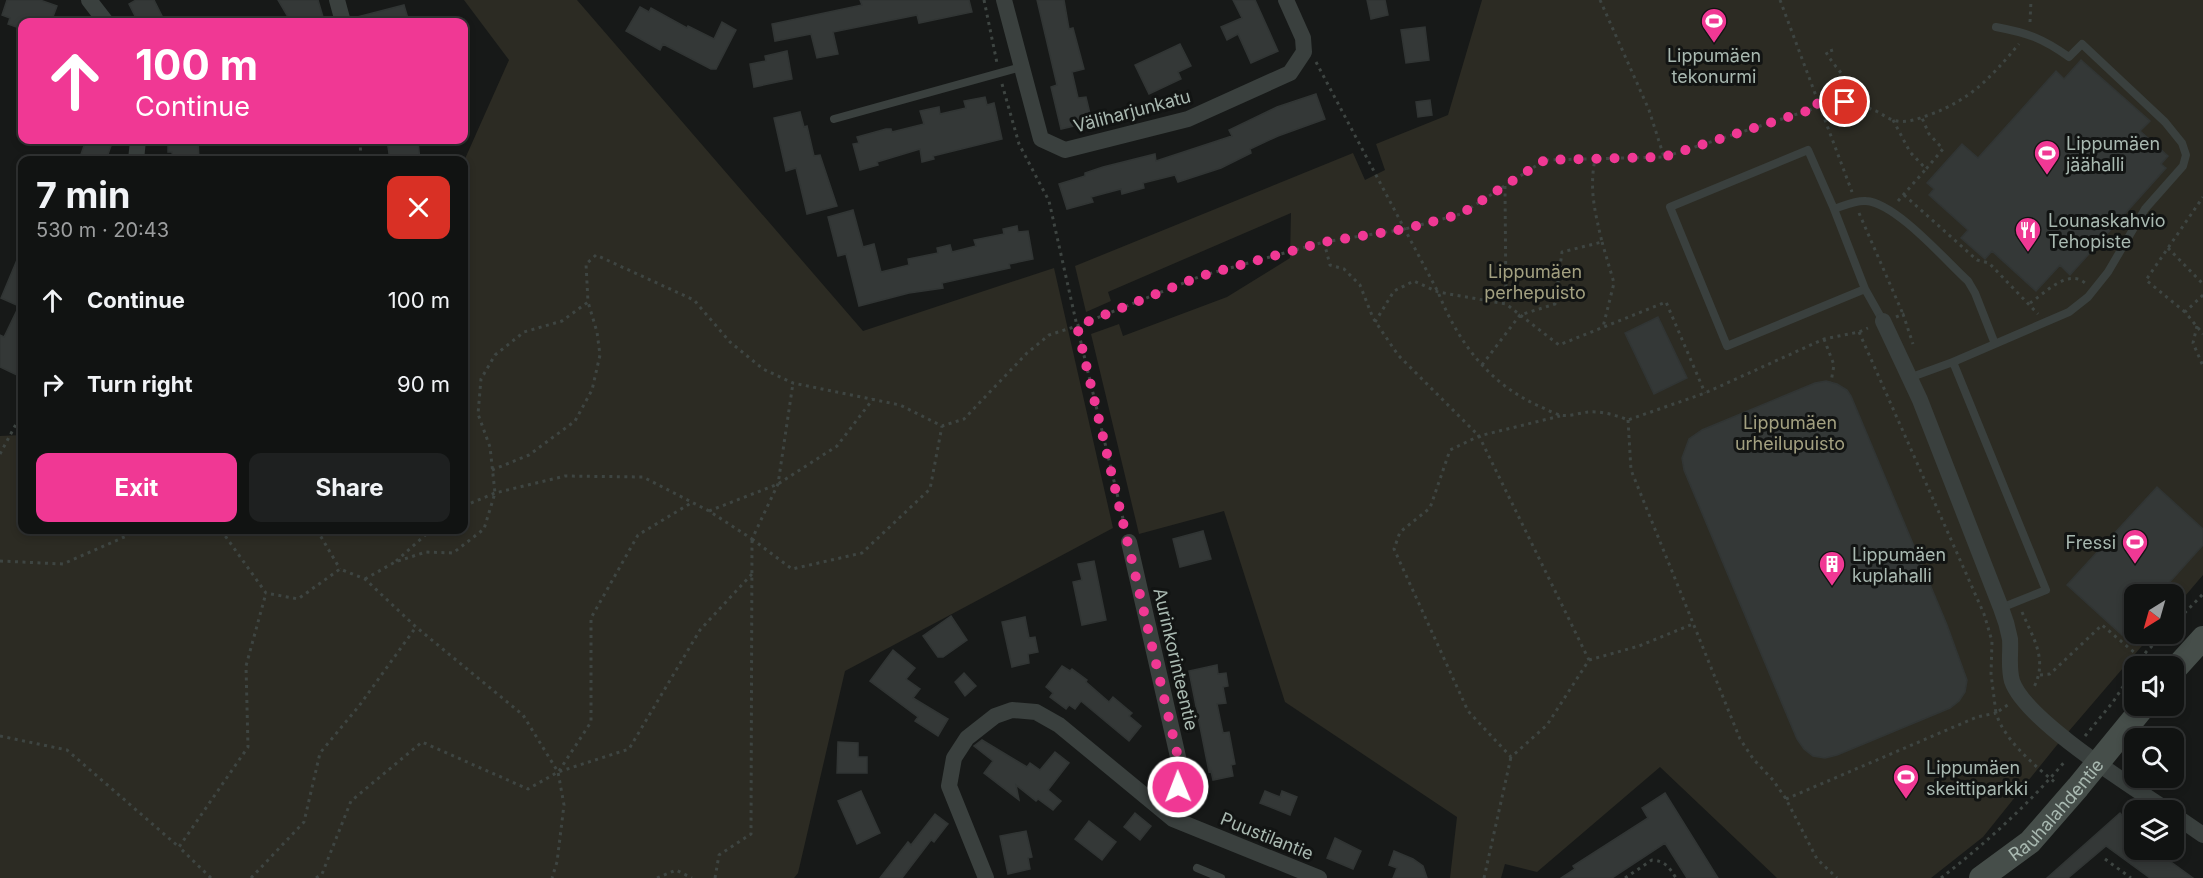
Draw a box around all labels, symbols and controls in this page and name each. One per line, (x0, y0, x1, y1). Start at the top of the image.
sports icon: Lippumäen tekonurmi (1699, 6, 1729, 44)
text: 100 m (135, 39, 258, 90)
icon: ahead (36, 42, 114, 120)
place label: Lippumäen tekonurmi (1667, 45, 1761, 87)
pin (1819, 76, 1870, 127)
street label: Väliharjunkatu (1071, 85, 1193, 137)
icon: arrive (1828, 85, 1861, 118)
text: Continue (135, 90, 250, 123)
place label: Lippumäen jäähalli (2065, 133, 2160, 175)
sports icon: Lippumäen jäähalli (2032, 138, 2062, 176)
text: 7 min (36, 173, 130, 217)
button: close (387, 176, 450, 239)
place label: Lounaskahvio Tehopiste (2048, 210, 2166, 252)
restaurant icon: Lounaskahvio Tehopiste (2013, 215, 2043, 253)
text: 530 m · 20:43 (36, 218, 169, 242)
park label: Lippumäen perhepuisto (1484, 261, 1586, 303)
icon: ahead (36, 284, 69, 317)
text: Continue (87, 287, 185, 313)
text: 100 m (388, 287, 450, 313)
icon: right (36, 368, 69, 401)
text: Turn right (87, 371, 193, 397)
text: 90 m (397, 371, 450, 397)
park label: Lippumäen urheilupuisto (1735, 412, 1845, 454)
button: Exit (36, 453, 237, 522)
button: Share (249, 453, 450, 522)
sports icon: Fressi (2120, 527, 2150, 565)
place label: Fressi (2066, 532, 2116, 553)
place label: Lippumäen kuplahalli (1852, 544, 1946, 586)
building icon: Lippumäen kuplahalli (1817, 549, 1847, 587)
north arrow (2124, 584, 2184, 644)
map controls (2124, 584, 2184, 860)
street label: Aurinkorinteentie (1149, 586, 1203, 732)
button: sound (2124, 656, 2184, 716)
button: search (2124, 728, 2184, 788)
street label: Rauhalahdentie (2004, 754, 2107, 865)
position arrow (1146, 755, 1210, 819)
place label: Lippumäen skeittiparkki (1926, 757, 2028, 799)
sports icon: Lippumäen skeittiparkki (1891, 762, 1921, 800)
button: layers (2124, 800, 2184, 860)
street label: Puustilantie (1217, 808, 1317, 864)

